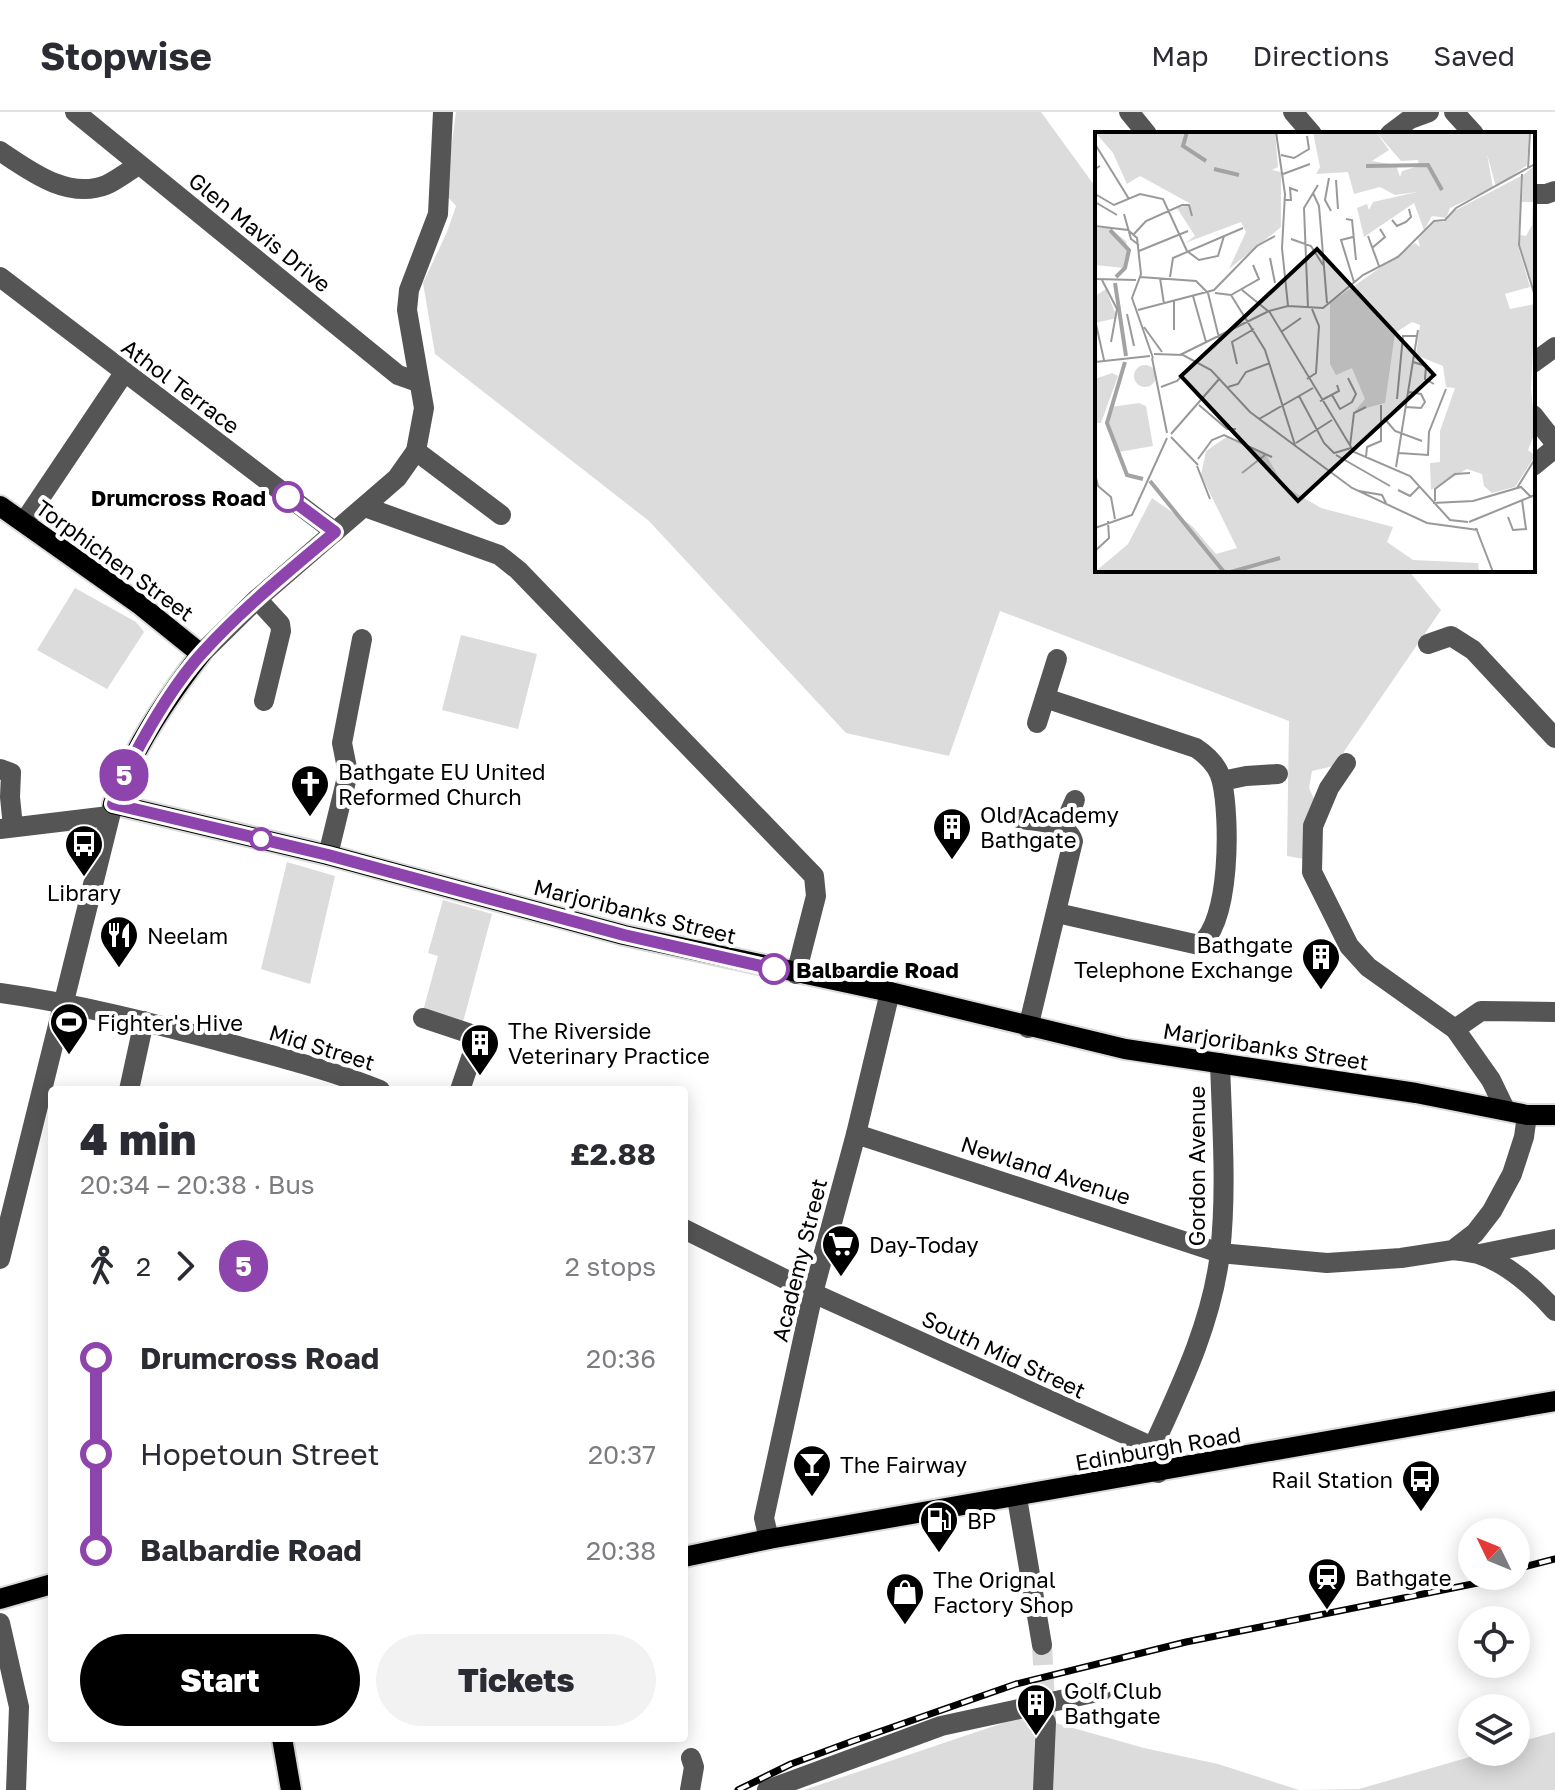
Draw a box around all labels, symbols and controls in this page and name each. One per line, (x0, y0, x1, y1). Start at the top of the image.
text: Stopwise (40, 33, 212, 78)
text: Map (1151, 39, 1208, 72)
text: Directions (1252, 39, 1389, 72)
text: Saved (1433, 39, 1515, 72)
inset map (1095, 132, 1535, 572)
street label: Glen Mavis Drive (184, 166, 336, 298)
street label: Athol Terrace (117, 333, 245, 439)
marker: Drumcross Road (273, 482, 303, 512)
place label: Drumcross Road (91, 484, 266, 511)
street label: Torphichen Street (31, 494, 199, 626)
line badge: 5 (98, 749, 150, 801)
text: 5 (115, 758, 133, 791)
place label: Bathgate EU United Reformed Church (338, 758, 546, 810)
church icon: Bathgate EU United Reformed Church (289, 763, 331, 818)
place label: Old Academy Bathgate (980, 801, 1119, 853)
building icon: Old Academy Bathgate (931, 806, 973, 861)
bus stop icon: Library (63, 823, 105, 878)
unlabelled marker (250, 828, 272, 850)
street label: Marjoribanks Street (531, 873, 739, 949)
place label: Library (47, 879, 121, 906)
restaurant icon: Neelam (98, 914, 140, 969)
place label: Neelam (147, 922, 228, 949)
place label: Bathgate Telephone Exchange (1074, 931, 1293, 983)
building icon: Bathgate Telephone Exchange (1300, 936, 1342, 991)
marker: Balbardie Road (759, 954, 789, 984)
place label: Balbardie Road (796, 956, 959, 983)
sports icon: Fighter's Hive (48, 1001, 90, 1056)
place label: Fighter's Hive (97, 1009, 243, 1036)
street label: Marjoribanks Street (1161, 1016, 1371, 1076)
place label: The Riverside Veterinary Practice (508, 1017, 710, 1069)
street label: Mid Street (266, 1018, 378, 1076)
building icon: The Riverside Veterinary Practice (459, 1022, 501, 1077)
street label: Gordon Avenue (1183, 1086, 1210, 1246)
text: 4 min (80, 1112, 196, 1165)
street label: Newland Avenue (958, 1130, 1134, 1210)
text: £2.88 (570, 1136, 656, 1172)
text: 20:34 – 20:38 · Bus (80, 1169, 315, 1200)
street label: Academy Street (766, 1176, 832, 1344)
supermarket icon: Day-Today (820, 1223, 862, 1278)
place label: Day-Today (869, 1231, 979, 1258)
icon: walk (80, 1244, 124, 1288)
icon: forward (163, 1244, 207, 1288)
text: 5 (235, 1249, 252, 1282)
text: 2 (136, 1251, 151, 1282)
text: 2 stops (565, 1251, 656, 1282)
street label: South Mid Street (918, 1304, 1090, 1404)
text: Drumcross Road (140, 1340, 379, 1376)
text: 20:36 (586, 1343, 656, 1374)
street label: Edinburgh Road (1073, 1420, 1243, 1476)
text: Hopetoun Street (140, 1436, 380, 1472)
text: 20:37 (588, 1439, 656, 1470)
bar icon: The Fairway (791, 1443, 833, 1498)
place label: The Fairway (840, 1451, 967, 1478)
bus stop icon: Rail Station (1400, 1458, 1442, 1513)
place label: Rail Station (1271, 1466, 1393, 1493)
fuel station icon: BP (918, 1499, 960, 1554)
place label: BP (967, 1507, 996, 1534)
north arrow (1458, 1518, 1530, 1590)
map controls (1458, 1518, 1530, 1766)
text: Balbardie Road (140, 1532, 362, 1568)
text: 20:38 (586, 1535, 656, 1566)
station icon: Bathgate (1306, 1556, 1348, 1611)
place label: Bathgate (1355, 1564, 1452, 1591)
place label: The Orignal Factory Shop (933, 1566, 1073, 1618)
shop icon: The Orignal Factory Shop (884, 1571, 926, 1626)
button: locate (1458, 1606, 1530, 1678)
button: Start (80, 1634, 360, 1726)
button: Tickets (376, 1634, 656, 1726)
place label: Golf Club Bathgate (1064, 1677, 1162, 1729)
building icon: Golf Club Bathgate (1015, 1682, 1057, 1737)
button: layers (1458, 1694, 1530, 1766)

